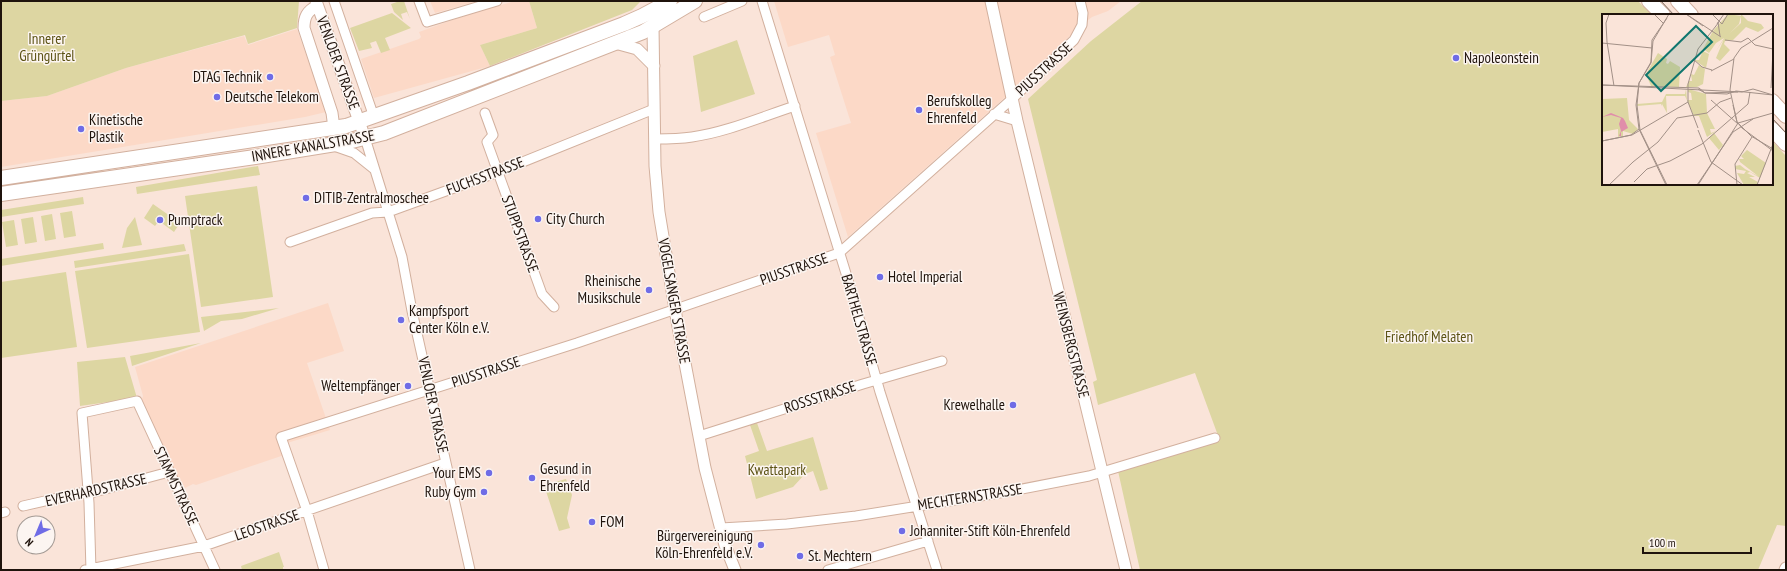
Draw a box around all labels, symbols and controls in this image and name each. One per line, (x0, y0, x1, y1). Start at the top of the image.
street label: VENLOER STRASSE (312, 12, 364, 112)
inset map (1602, 14, 1773, 185)
park label: Innerer Grüngürtel (19, 29, 75, 65)
street label: PIUSSTRASSE (1011, 38, 1076, 100)
place label: Napoleonstein (1464, 48, 1539, 67)
marker: Napoleonstein (1451, 53, 1461, 63)
place label: DTAG Technik (193, 67, 262, 86)
marker: DTAG Technik (265, 72, 275, 82)
place label: Deutsche Telekom (225, 87, 319, 106)
place label: Berufskolleg Ehrenfeld (927, 91, 992, 127)
marker: Deutsche Telekom (212, 92, 222, 102)
marker: Berufskolleg Ehrenfeld (914, 105, 924, 115)
place label: Kinetische Plastik (89, 110, 143, 146)
marker: Kinetische Plastik (76, 124, 86, 134)
street label: INNERE KANALSTRASSE (250, 125, 376, 166)
street label: FUCHSSTRASSE (443, 152, 526, 199)
place label: DITIB-Zentralmoschee (314, 188, 429, 207)
marker: DITIB-Zentralmoschee (301, 193, 311, 203)
street label: STUPPSTRASSE (498, 193, 543, 275)
place label: City Church (546, 209, 605, 228)
place label: Pumptrack (168, 210, 223, 229)
marker: City Church (533, 214, 543, 224)
marker: Pumptrack (155, 215, 165, 225)
street label: VOGELSANGER STRASSE (654, 236, 695, 365)
street label: PIUSSTRASSE (757, 248, 830, 289)
place label: Hotel Imperial (888, 267, 963, 286)
place label: Rheinische Musikschule (578, 271, 641, 307)
street label: BARTHELSTRASSE (837, 272, 882, 368)
marker: Hotel Imperial (875, 272, 885, 282)
marker: Rheinische Musikschule (644, 285, 654, 295)
street label: WEINSBERGSTRASSE (1049, 290, 1094, 400)
place label: Kampfsport Center Köln e.V. (409, 301, 490, 337)
marker: Kampfsport Center Köln e.V. (396, 315, 406, 325)
park label: Friedhof Melaten (1385, 327, 1473, 346)
street label: PIUSSTRASSE (449, 352, 522, 392)
street label: VENLOER STRASSE (414, 354, 453, 455)
place label: Weltempfänger (321, 376, 401, 395)
street label: ROSSSTRASSE (782, 376, 858, 417)
marker: Weltempfänger (403, 381, 413, 391)
place label: Krewelhalle (944, 395, 1005, 414)
marker: Krewelhalle (1008, 400, 1018, 410)
street label: STAMMSTRASSE (150, 443, 203, 528)
place label: Gesund in Ehrenfeld (540, 459, 591, 495)
park label: Kwattapark (748, 460, 806, 479)
place label: Your EMS (433, 463, 481, 482)
marker: Your EMS (484, 468, 494, 478)
street label: EVERHARDSTRASSE (43, 469, 148, 510)
marker: Gesund in Ehrenfeld (527, 473, 537, 483)
street label: MECHTERNSTRASSE (916, 479, 1024, 514)
place label: Ruby Gym (425, 482, 476, 501)
marker: Ruby Gym (479, 487, 489, 497)
street label: LEOSTRASSE (232, 505, 302, 544)
place label: FOM (600, 512, 624, 531)
north arrow (16, 515, 56, 555)
marker: FOM (587, 517, 597, 527)
place label: Johanniter-Stift Köln-Ehrenfeld (909, 521, 1070, 540)
place label: Bürgervereinigung Köln-Ehrenfeld e.V. (655, 526, 753, 562)
marker: Johanniter-Stift Köln-Ehrenfeld (897, 526, 907, 536)
scale bar (1643, 529, 1751, 555)
text: N (22, 535, 36, 549)
text: 100 m (1649, 535, 1676, 550)
marker: Bürgervereinigung Köln-Ehrenfeld e.V. (756, 540, 766, 550)
place label: St. Mechtern (808, 546, 872, 565)
marker: St. Mechtern (795, 551, 805, 561)

